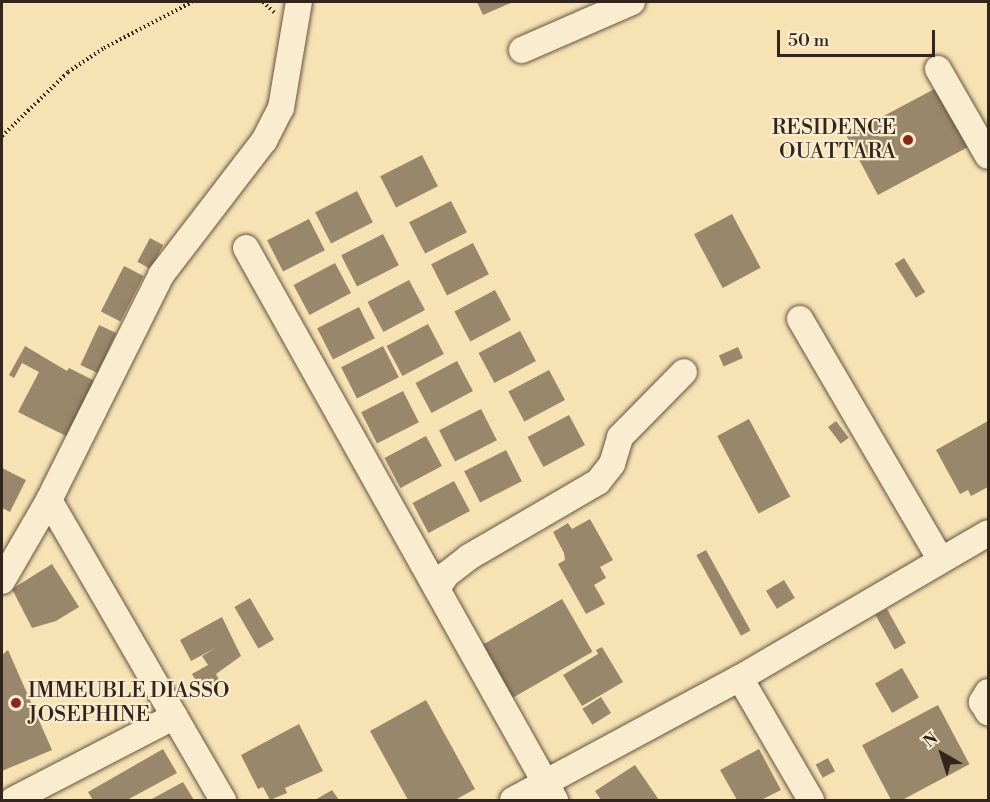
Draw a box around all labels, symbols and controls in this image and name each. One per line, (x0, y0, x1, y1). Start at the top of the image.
scale bar (780, 18, 938, 56)
text: 50 m (788, 29, 829, 52)
place label: RESIDENCE OUATTARA (772, 115, 896, 165)
marker: RESIDENCE OUATTARA (901, 133, 915, 147)
place label: IMMEUBLE DIASSO JOSEPHINE (28, 678, 229, 728)
marker: IMMEUBLE DIASSO JOSEPHINE (9, 696, 23, 710)
north arrow (912, 724, 972, 784)
text: N (919, 728, 942, 752)

